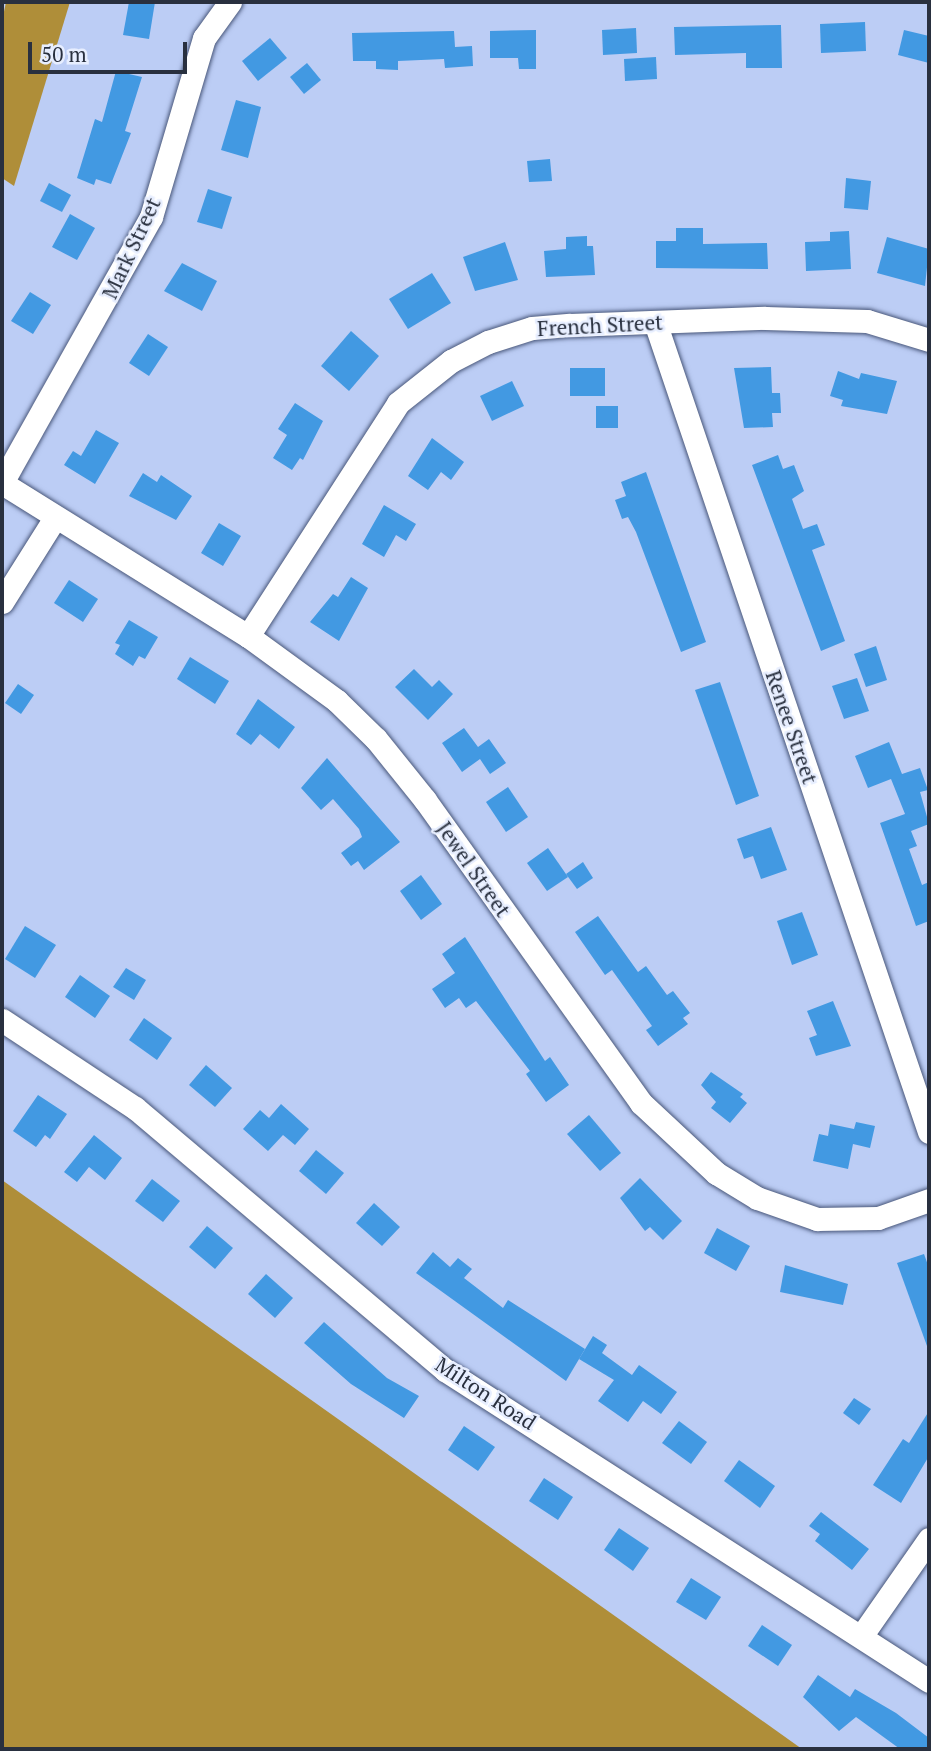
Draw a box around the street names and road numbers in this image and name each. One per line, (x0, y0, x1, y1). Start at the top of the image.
street label: Mark Street (97, 193, 165, 303)
street label: French Street (537, 309, 663, 341)
street label: Renee Street (761, 667, 823, 787)
street label: Jewel Street (432, 816, 516, 922)
street label: Milton Road (431, 1351, 541, 1435)

